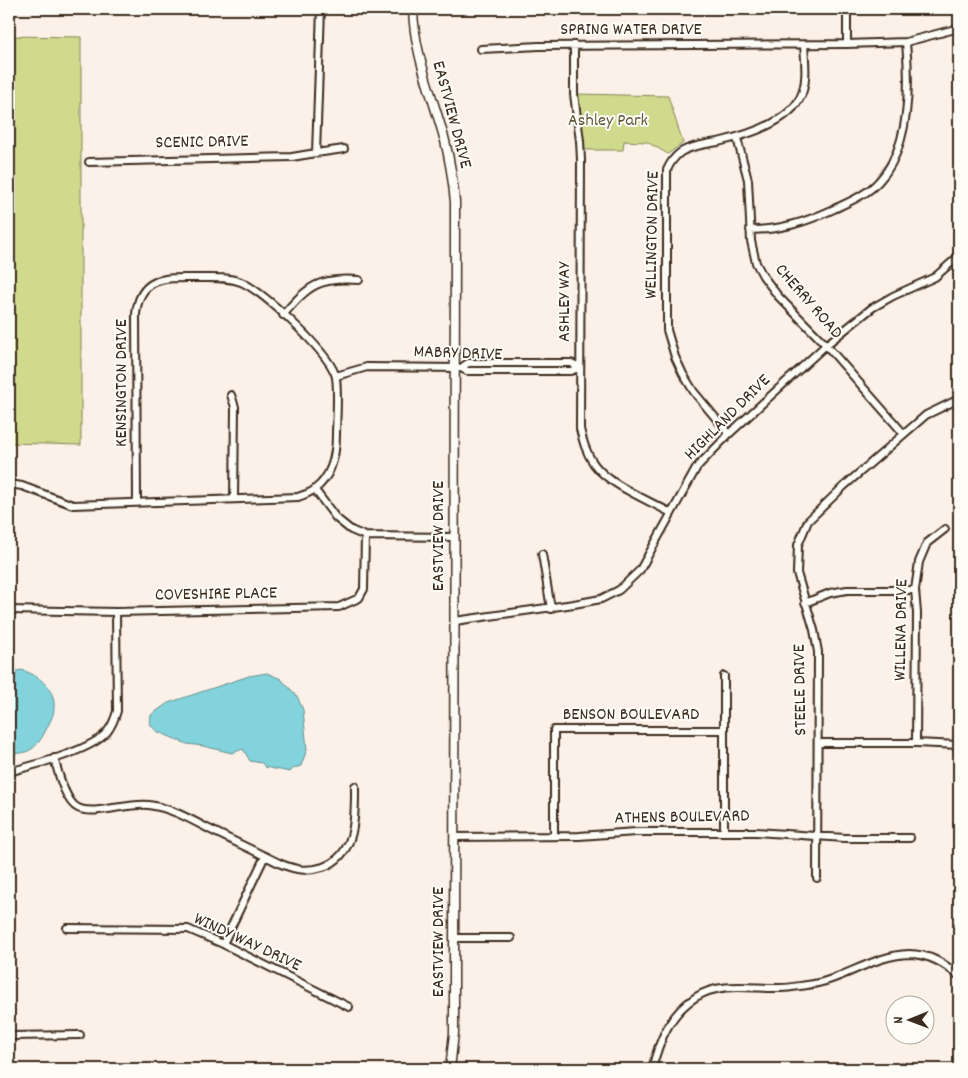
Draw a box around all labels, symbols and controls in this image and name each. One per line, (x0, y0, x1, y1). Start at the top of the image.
street label: SPRING WATER DRIVE (560, 18, 702, 43)
street label: EASTVIEW DRIVE (425, 58, 477, 172)
park label: Ashley Park (568, 109, 648, 134)
street label: SCENIC DRIVE (155, 130, 249, 156)
street label: WELLINGTON DRIVE (639, 171, 667, 299)
street label: CHERRY ROAD (768, 259, 848, 345)
street label: ASHLEY WAY (553, 261, 578, 342)
street label: KENSINGTON DRIVE (110, 319, 135, 447)
street label: MABRY DRIVE (413, 340, 503, 368)
street label: HIGHLAND DRIVE (679, 369, 777, 467)
street label: EASTVIEW DRIVE (427, 481, 452, 591)
street label: WILLENA DRIVE (889, 579, 915, 681)
street label: COVESHIRE PLACE (155, 581, 277, 609)
street label: STEELE DRIVE (788, 644, 814, 736)
street label: BENSON BOULEVARD (563, 703, 699, 728)
street label: ATHENS BOULEVARD (614, 804, 750, 832)
street label: EASTVIEW DRIVE (427, 887, 452, 997)
street label: WINDY WAY DRIVE (189, 907, 305, 979)
north arrow (886, 996, 936, 1046)
text: N (889, 1016, 909, 1024)

